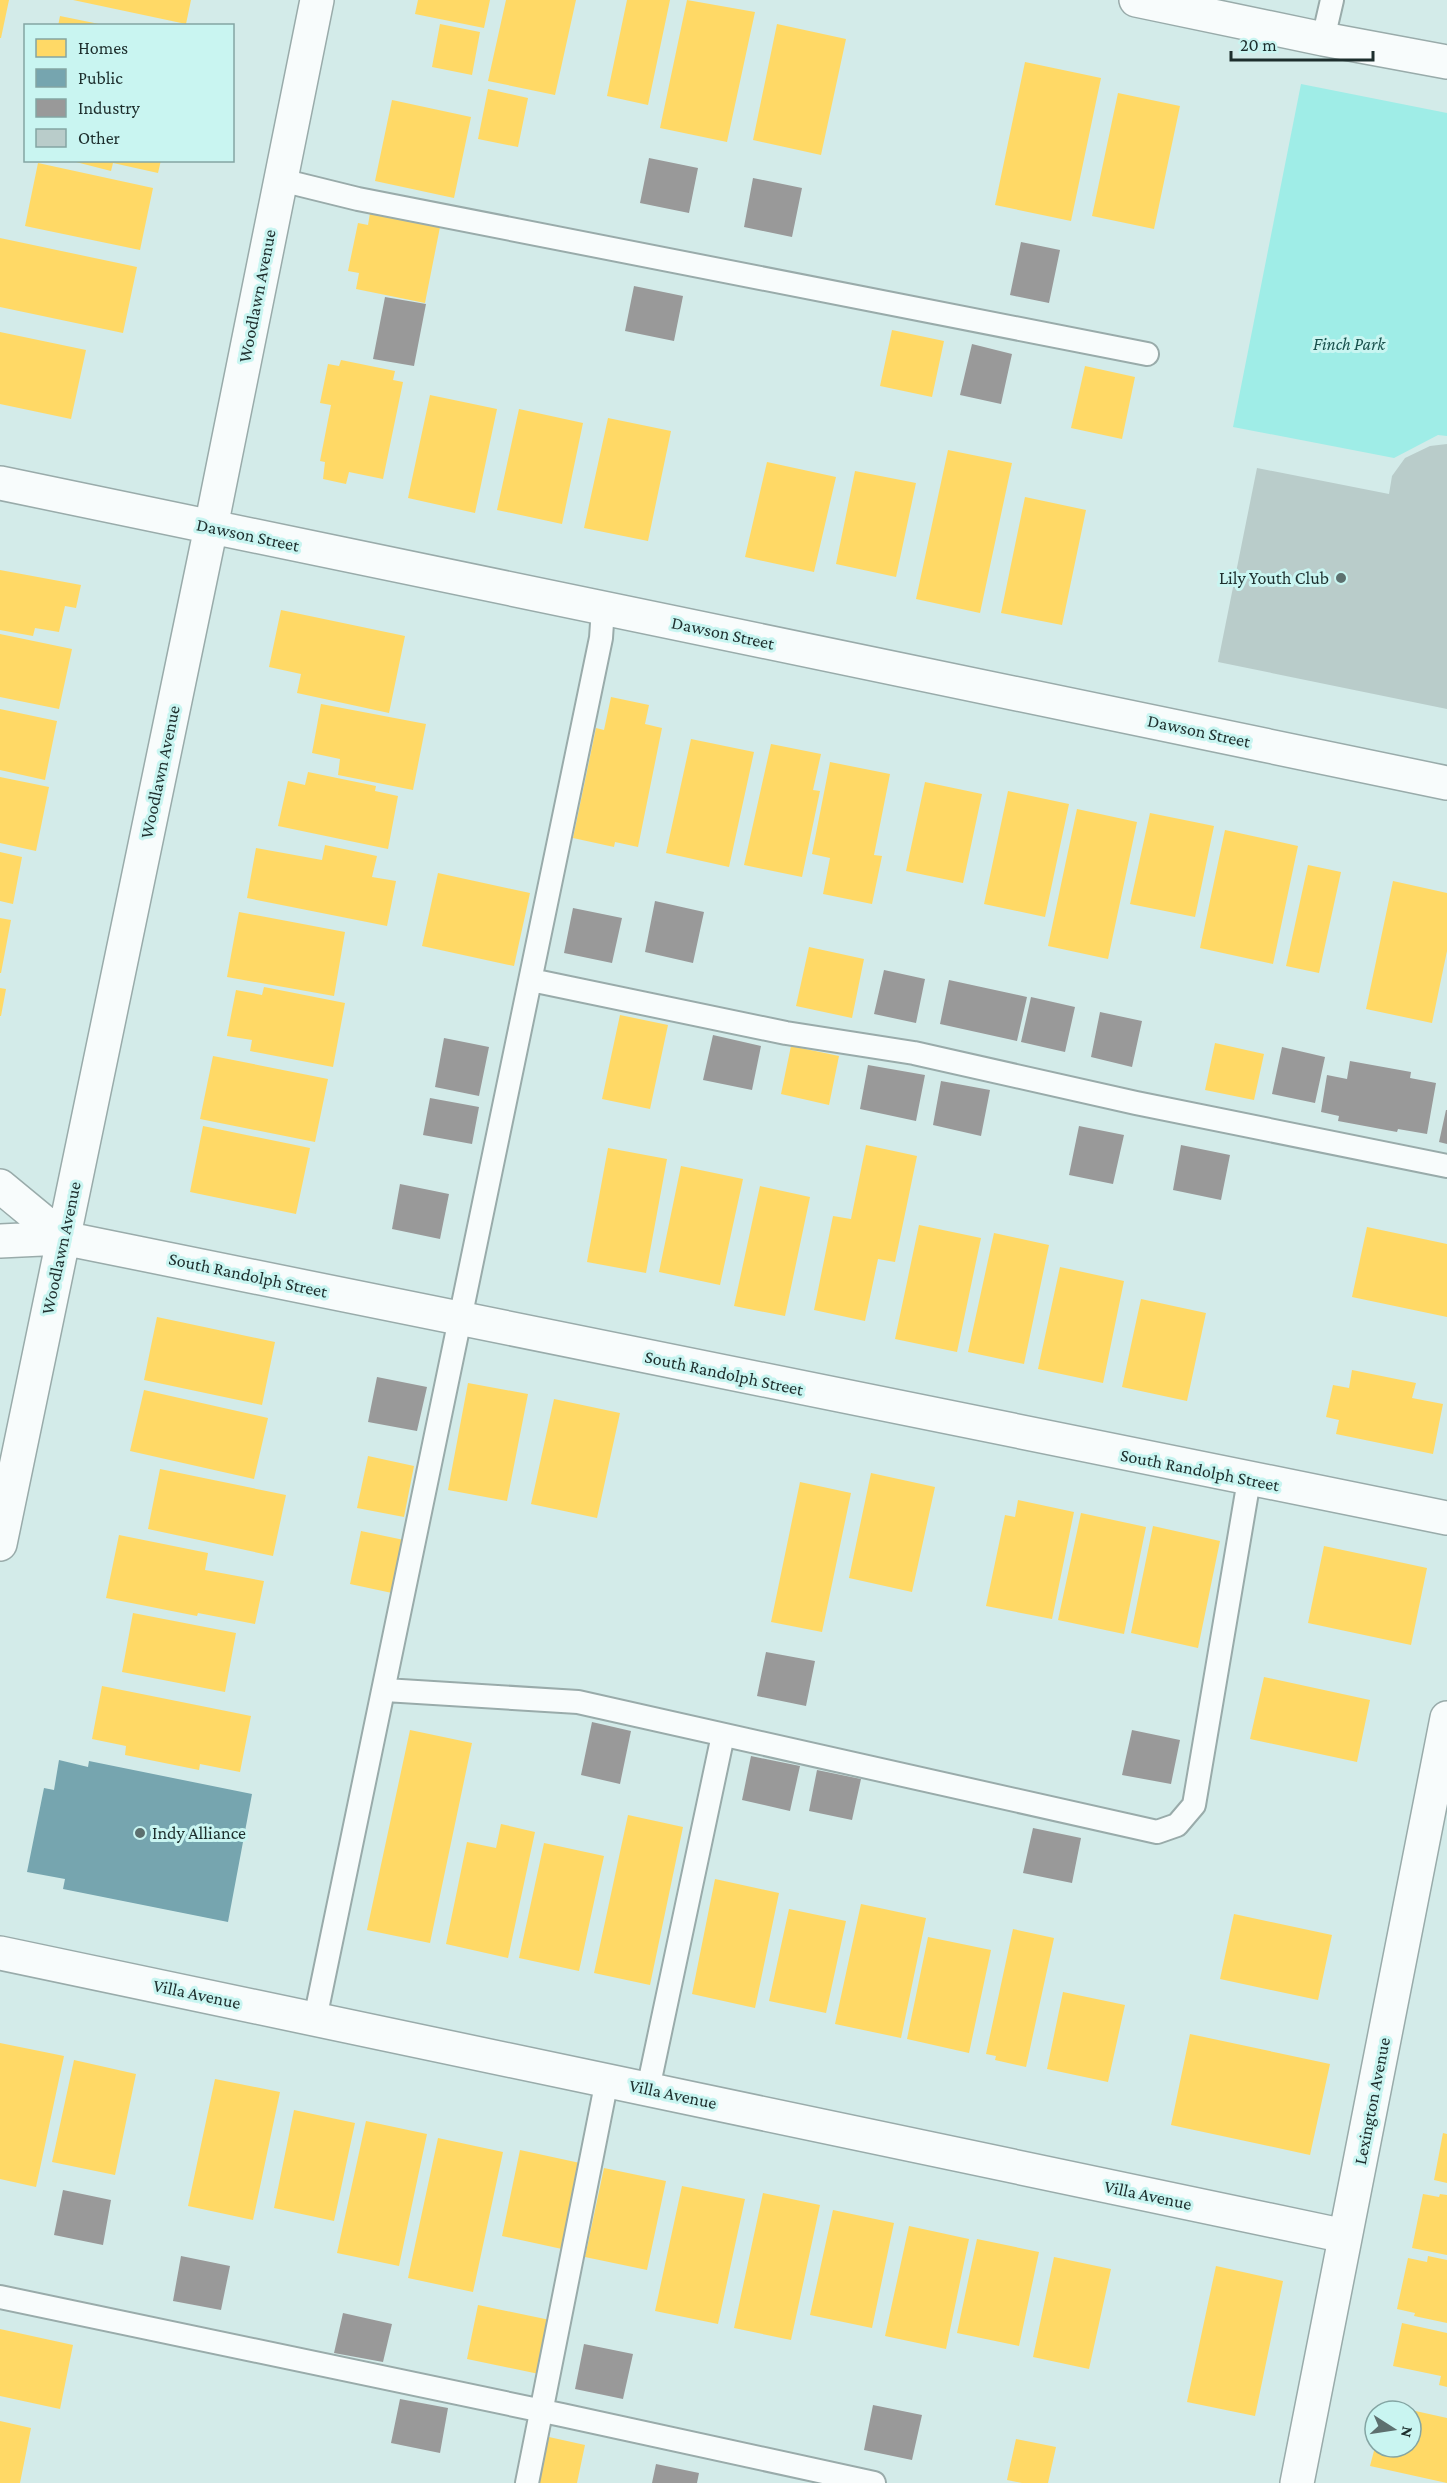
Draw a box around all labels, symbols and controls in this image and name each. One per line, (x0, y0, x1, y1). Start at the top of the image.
legend (24, 24, 234, 162)
scale bar (1231, 24, 1374, 62)
text: 20 m (1240, 35, 1277, 55)
text: Homes (78, 38, 128, 58)
text: Public (78, 68, 123, 88)
text: Industry (78, 98, 141, 118)
text: Other (78, 128, 121, 148)
street label: Woodlawn Avenue (234, 228, 280, 364)
park label: Finch Park (1313, 334, 1386, 354)
street label: Dawson Street (195, 514, 302, 556)
place label: Lily Youth Club (1219, 568, 1329, 588)
marker: Lily Youth Club (1334, 571, 1348, 585)
street label: Dawson Street (670, 612, 777, 654)
street label: Woodlawn Avenue (136, 704, 184, 840)
street label: Dawson Street (1146, 710, 1253, 752)
street label: Woodlawn Avenue (37, 1180, 85, 1316)
street label: South Randolph Street (167, 1248, 330, 1302)
street label: South Randolph Street (643, 1346, 806, 1400)
street label: South Randolph Street (1119, 1445, 1282, 1495)
place label: Indy Alliance (152, 1823, 246, 1843)
marker: Indy Alliance (133, 1826, 147, 1840)
street label: Villa Avenue (151, 1975, 243, 2013)
street label: Lexington Avenue (1350, 2036, 1394, 2166)
street label: Villa Avenue (627, 2075, 719, 2113)
street label: Villa Avenue (1102, 2176, 1194, 2214)
north arrow (1363, 2399, 1423, 2459)
text: N (1398, 2425, 1417, 2439)

